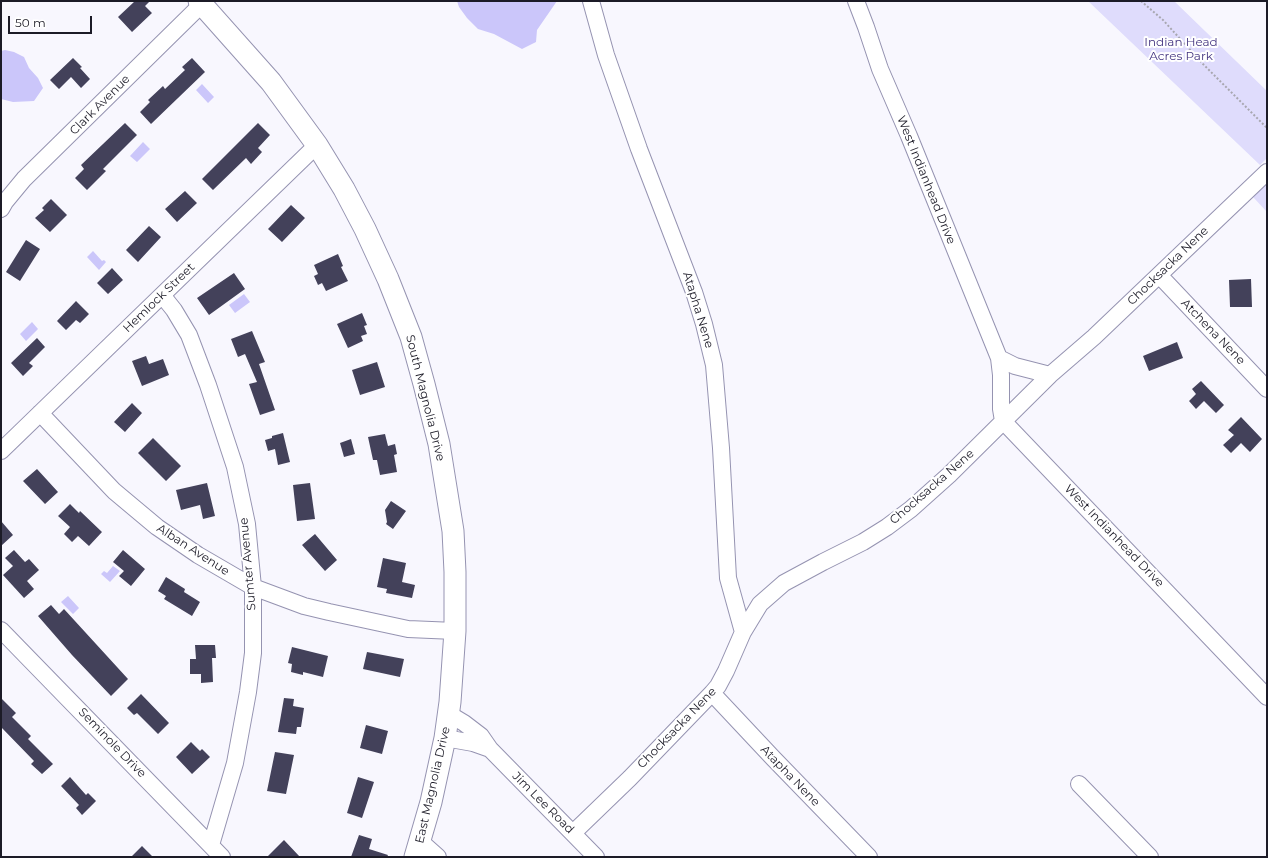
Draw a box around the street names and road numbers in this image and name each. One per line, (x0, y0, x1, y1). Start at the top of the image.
street label: Clark Avenue (67, 72, 133, 138)
street label: West Indianhead Drive (894, 114, 958, 246)
street label: Chocksacka Nene (1125, 224, 1211, 308)
street label: Hemlock Street (120, 260, 198, 336)
street label: Atapha Nene (680, 270, 716, 350)
street label: Atchena Nene (1178, 296, 1248, 368)
street label: South Magnolia Drive (402, 333, 448, 463)
street label: Chocksacka Nene (887, 446, 977, 528)
street label: West Indianhead Drive (1061, 482, 1167, 590)
street label: Sumter Avenue (237, 517, 259, 611)
street label: Alban Avenue (154, 521, 232, 579)
street label: Chocksacka Nene (635, 685, 719, 771)
street label: Seminole Drive (75, 705, 149, 781)
street label: East Magnolia Drive (413, 725, 453, 845)
street label: Atapha Nene (757, 743, 823, 809)
street label: Jim Lee Road (509, 769, 577, 837)

